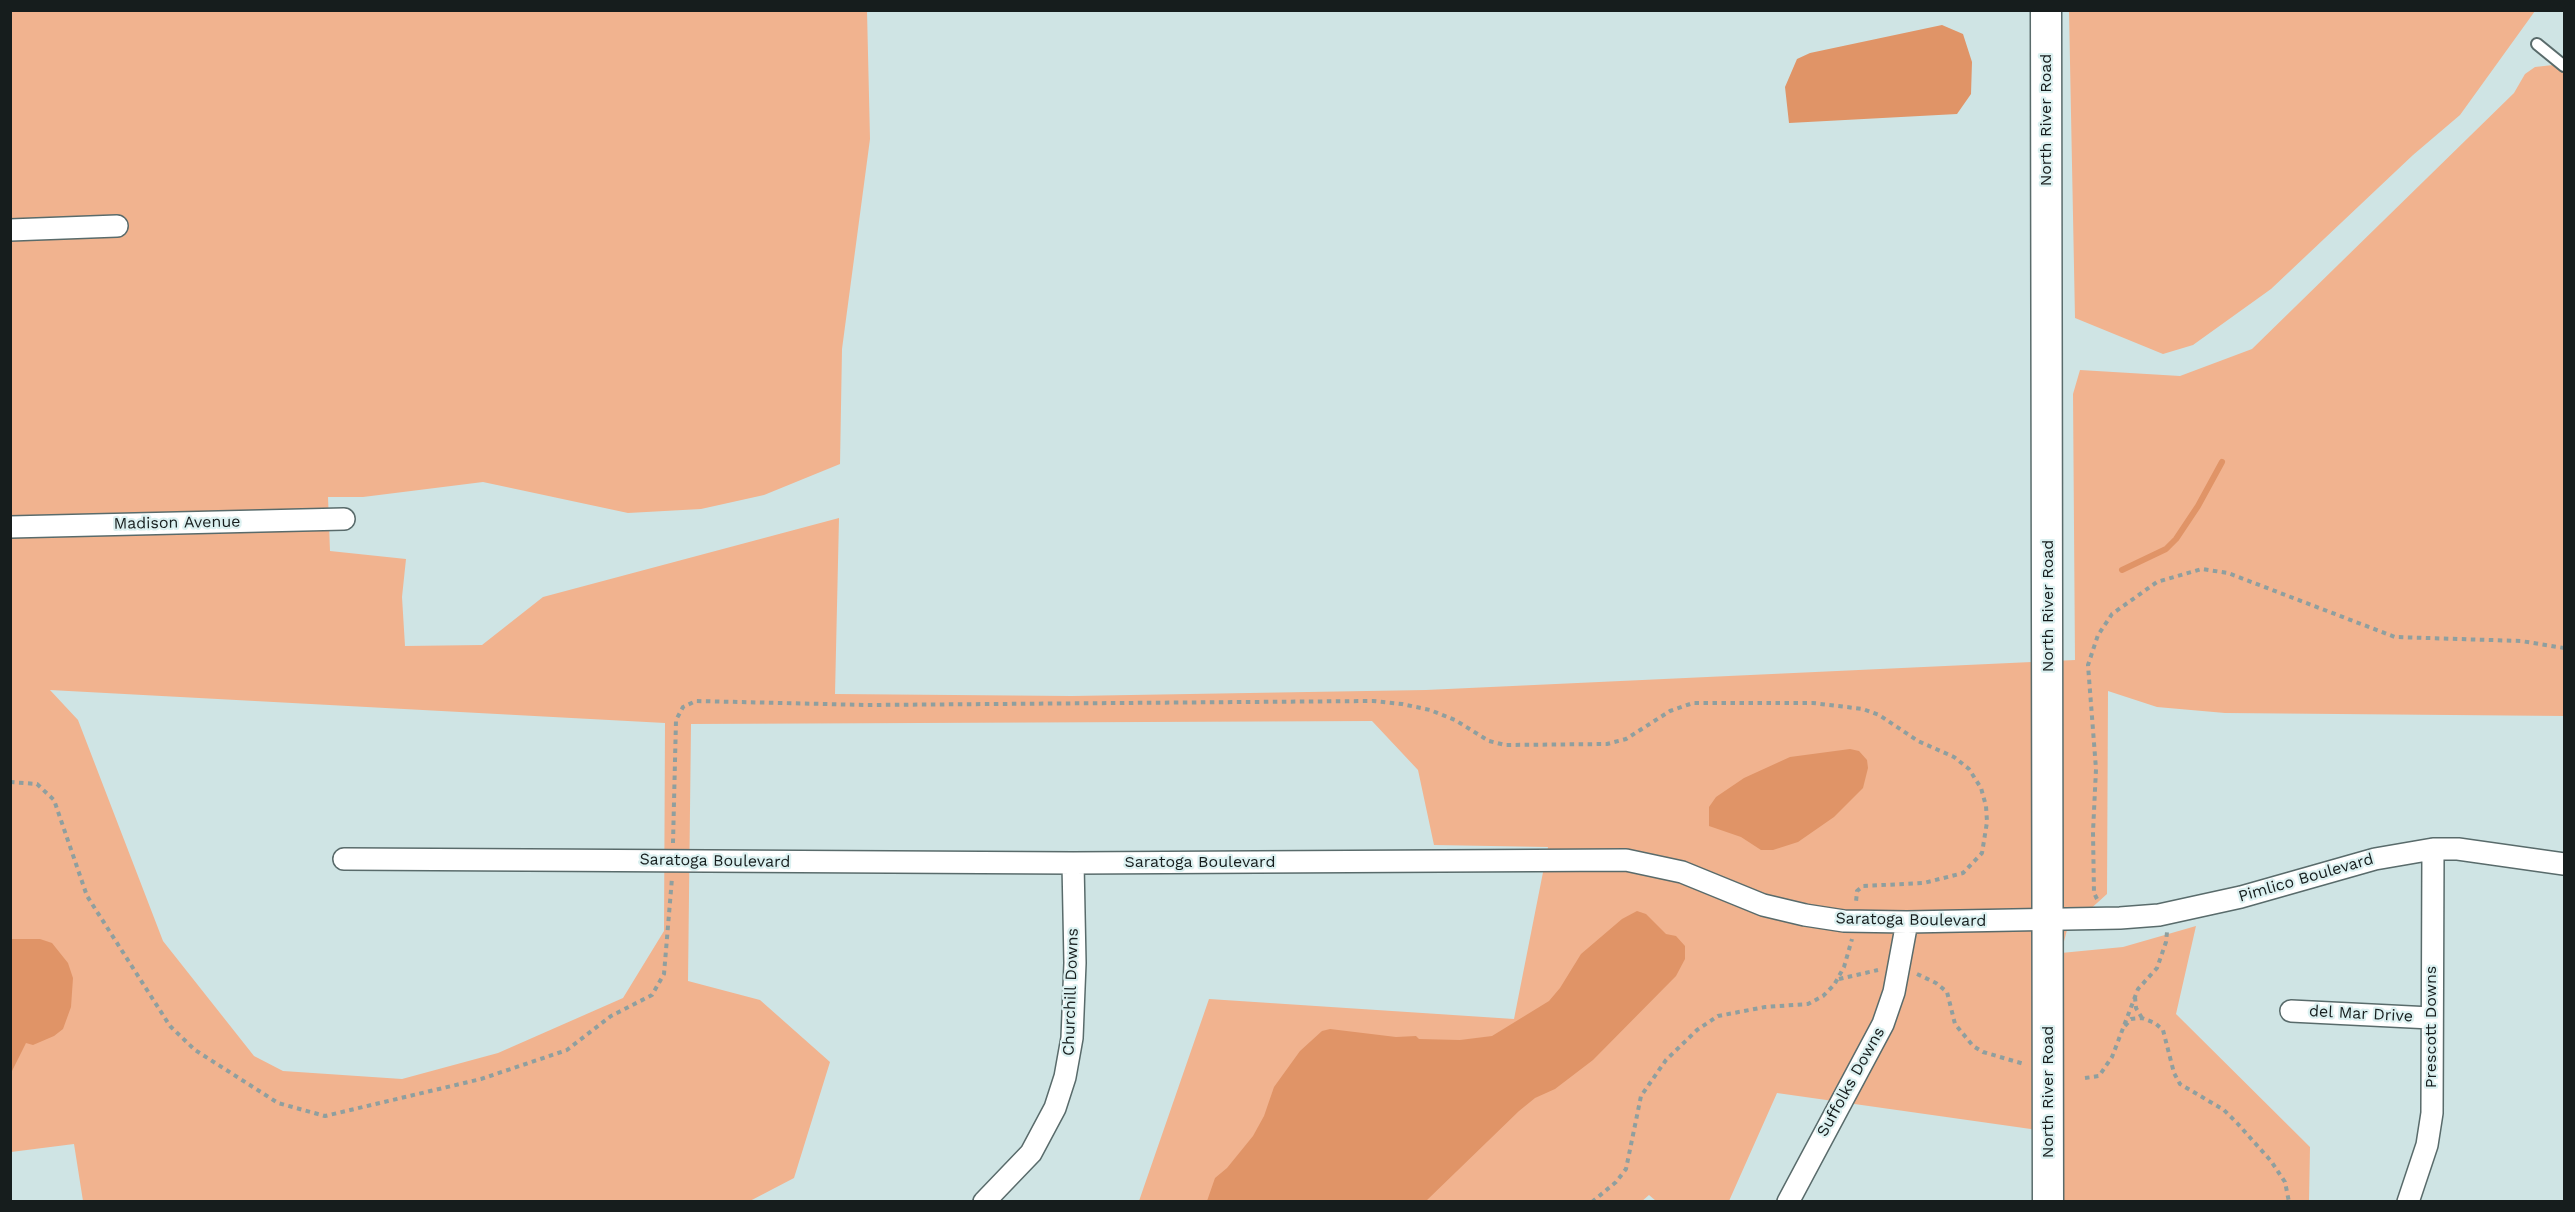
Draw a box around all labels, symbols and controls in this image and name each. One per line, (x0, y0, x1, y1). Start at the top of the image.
street label: North River Road (2036, 54, 2056, 186)
street label: Madison Avenue (113, 512, 241, 534)
street label: North River Road (2038, 540, 2058, 672)
street label: Saratoga Boulevard (639, 850, 791, 872)
street label: Pimlico Boulevard (2236, 850, 2376, 906)
street label: Saratoga Boulevard (1125, 852, 1275, 872)
street label: Saratoga Boulevard (1835, 909, 1987, 931)
street label: Churchill Downs (1059, 928, 1083, 1056)
street label: Prescott Downs (2421, 966, 2441, 1088)
street label: del Mar Drive (2309, 1002, 2413, 1026)
street label: Suffolks Downs (1813, 1024, 1889, 1140)
street label: North River Road (2038, 1026, 2058, 1158)

